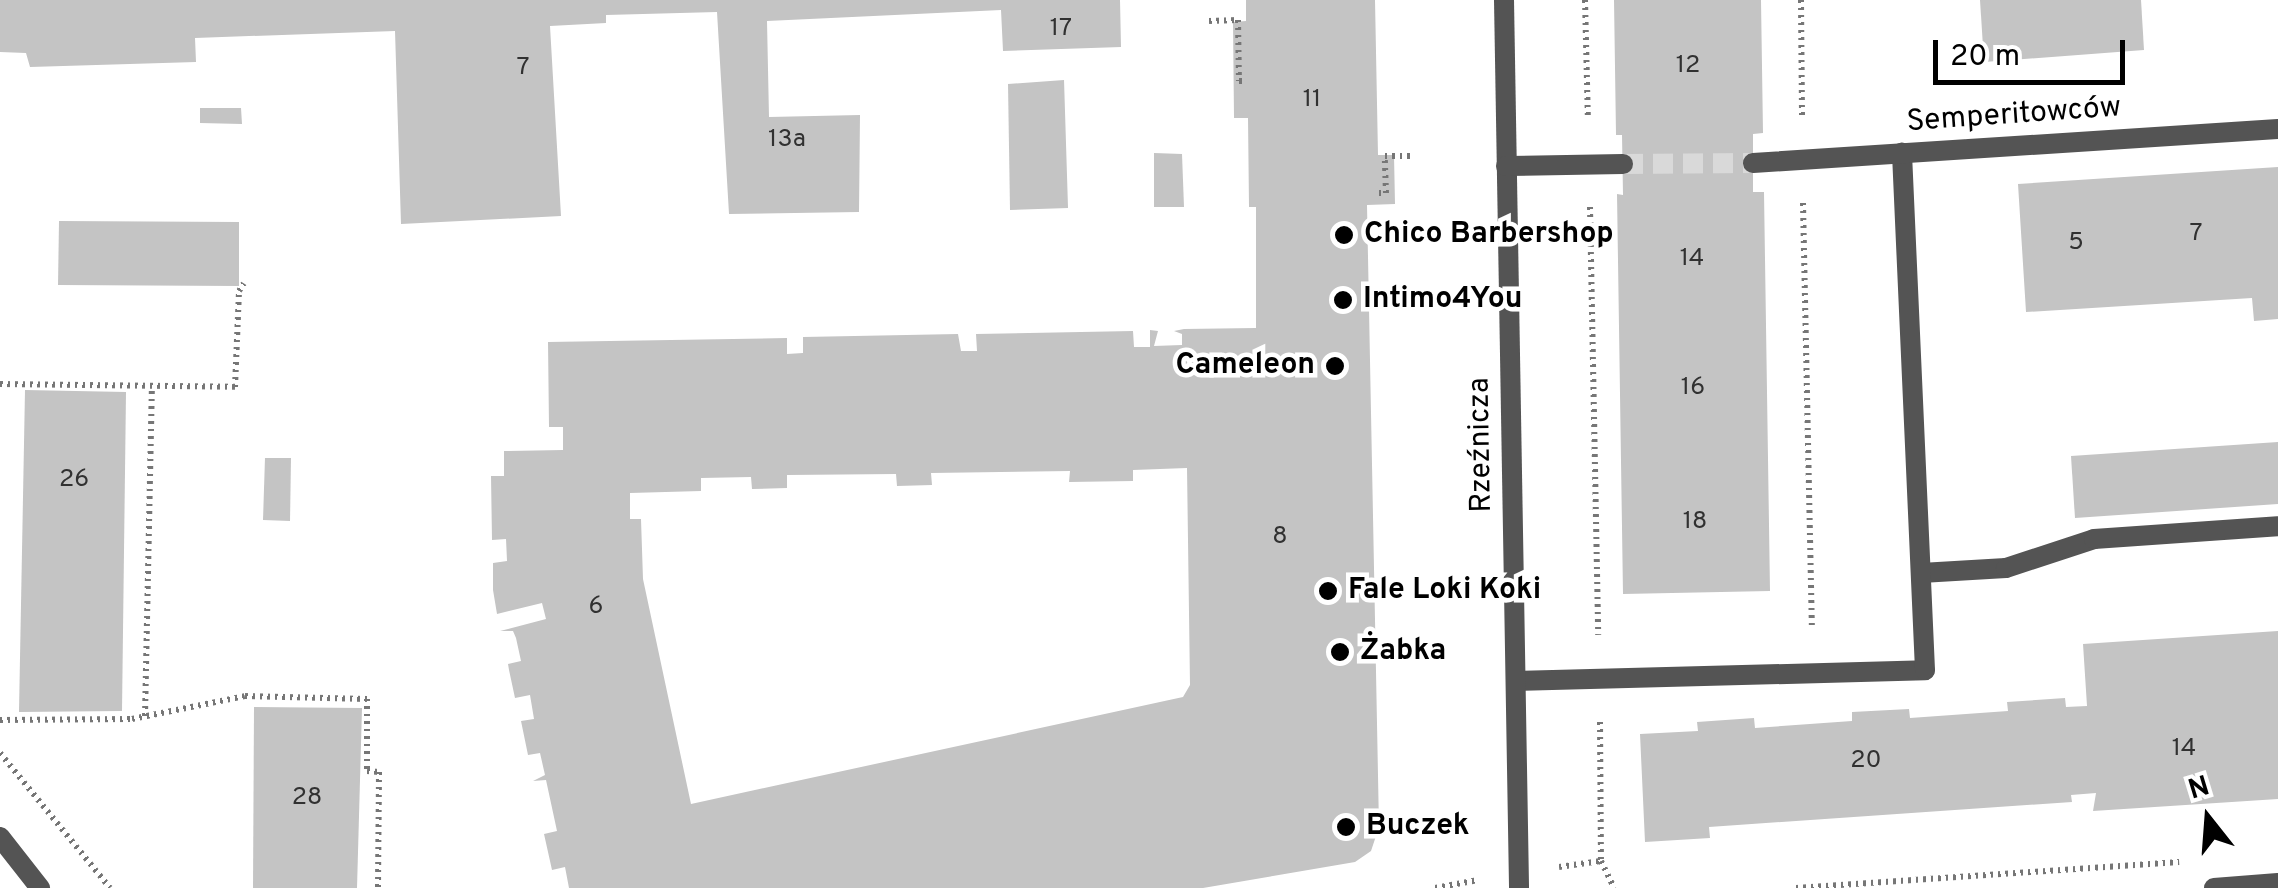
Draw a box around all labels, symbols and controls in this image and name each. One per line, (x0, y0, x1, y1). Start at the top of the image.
house number: 17 (1050, 14, 1072, 44)
scale bar (1938, 20, 2130, 82)
text: 20 m (1950, 39, 2020, 76)
house number: 12 (1676, 51, 1700, 81)
house number: 7 (516, 53, 530, 83)
house number: 11 (1303, 85, 1321, 115)
street label: Semperitowców (1906, 91, 2122, 141)
house number: 13a (768, 125, 806, 155)
place label: Chico Barbershop (1364, 217, 1613, 253)
house number: 7 (2189, 219, 2203, 249)
marker: Chico Barbershop (1333, 224, 1355, 246)
house number: 5 (2068, 228, 2084, 258)
house number: 14 (1680, 244, 1704, 274)
place label: Intimo4You (1363, 282, 1522, 318)
marker: Intimo4You (1332, 289, 1354, 311)
place label: Cameleon (1175, 348, 1315, 384)
marker: Cameleon (1324, 355, 1346, 377)
house number: 16 (1681, 373, 1705, 403)
street label: Rzeźnicza (1463, 377, 1501, 513)
house number: 26 (59, 465, 89, 495)
house number: 18 (1683, 507, 1707, 537)
house number: 8 (1272, 522, 1288, 552)
place label: Fale Loki Koki (1348, 573, 1541, 609)
marker: Fale Loki Koki (1317, 580, 1339, 602)
house number: 6 (589, 592, 603, 622)
place label: Żabka (1360, 634, 1446, 670)
marker: Żabka (1329, 641, 1351, 663)
house number: 14 (2172, 734, 2196, 764)
house number: 20 (1850, 746, 1882, 776)
north arrow (2158, 768, 2258, 868)
text: N (2184, 769, 2214, 809)
house number: 28 (292, 783, 322, 813)
place label: Buczek (1366, 809, 1470, 845)
marker: Buczek (1335, 816, 1357, 838)

